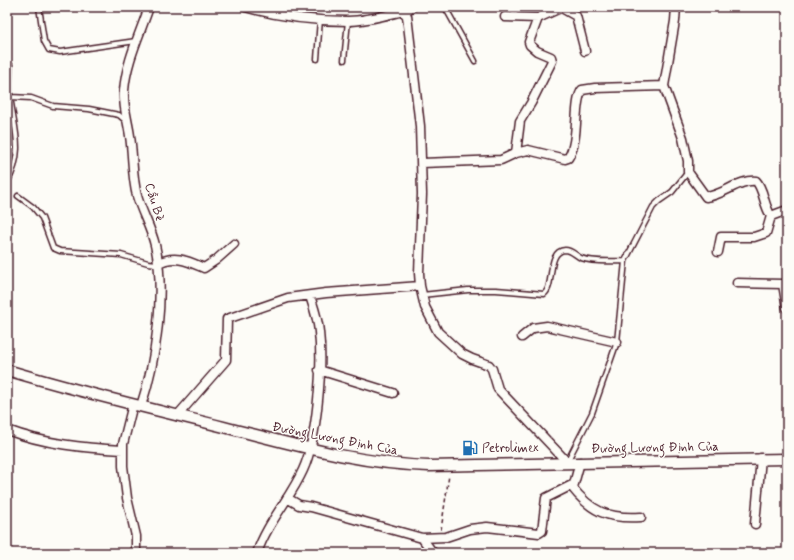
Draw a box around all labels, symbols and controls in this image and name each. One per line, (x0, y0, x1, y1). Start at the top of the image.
street label: Cầu Bè (140, 181, 168, 223)
street label: Đường Lương Định Của (270, 418, 400, 462)
street label: Đường Lương Định Của (591, 438, 719, 460)
fuel station icon: Petrolimex (461, 439, 479, 457)
place label: Petrolimex (482, 440, 539, 457)

